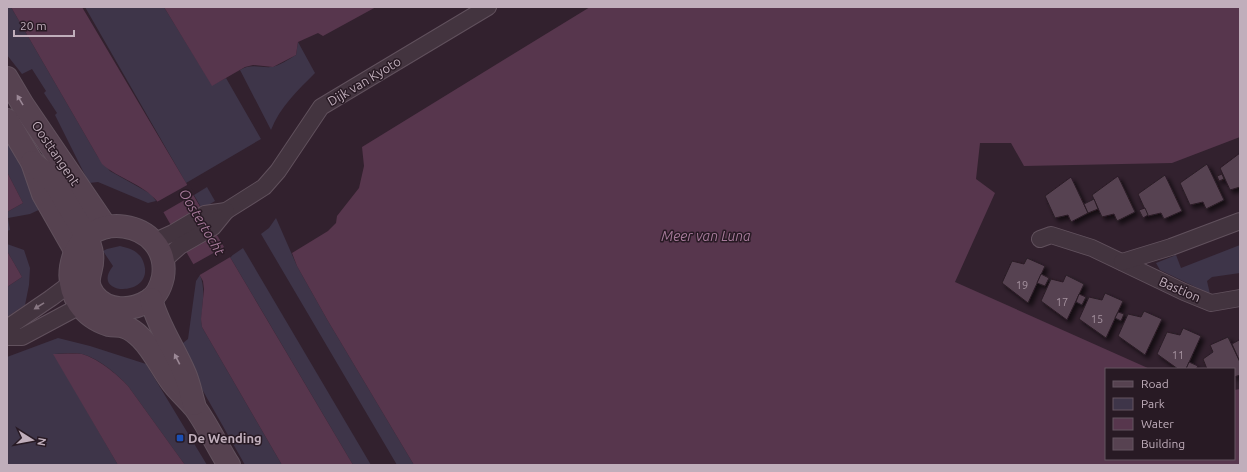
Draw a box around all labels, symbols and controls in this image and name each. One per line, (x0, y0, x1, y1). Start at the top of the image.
scale bar (14, 12, 74, 38)
text: 20 m (20, 19, 47, 32)
street label: Dijk van Kyoto (325, 54, 403, 108)
one-way arrow (17, 94, 24, 106)
street label: Oosttangent (29, 118, 83, 188)
water label: Oostertocht (176, 186, 228, 259)
water label: Meer van Luna (661, 228, 751, 244)
street label: Bastion (1157, 274, 1203, 304)
house number: 19 (1016, 279, 1028, 291)
house number: 17 (1056, 296, 1068, 308)
one-way arrow (34, 302, 44, 310)
house number: 15 (1091, 313, 1103, 325)
house number: 11 (1172, 349, 1184, 361)
one-way arrow (174, 353, 181, 365)
legend (1105, 368, 1235, 460)
text: Road (1141, 377, 1169, 390)
text: Park (1141, 397, 1165, 410)
text: Water (1141, 417, 1174, 430)
north arrow (12, 420, 52, 460)
place label: De Wending (188, 431, 262, 445)
marker: De Wending (175, 433, 185, 443)
text: N (35, 437, 48, 447)
text: Building (1141, 437, 1185, 450)

